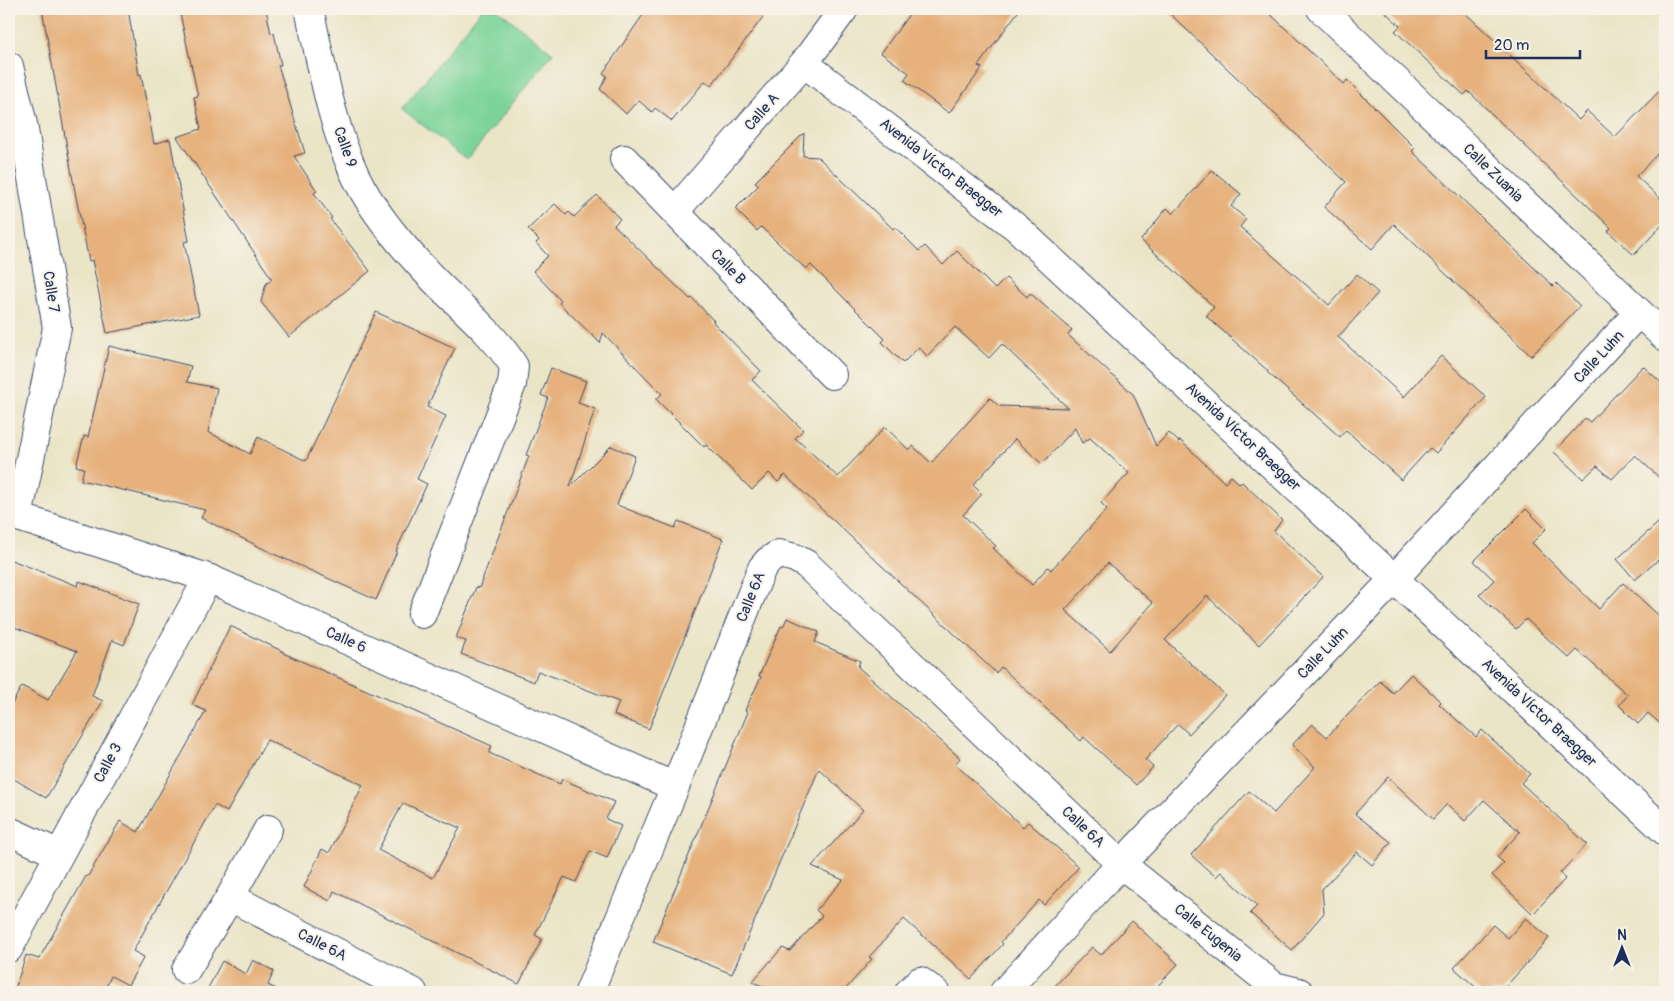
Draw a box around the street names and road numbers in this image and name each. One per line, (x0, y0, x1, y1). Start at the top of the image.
street label: Calle A (740, 89, 784, 135)
street label: Avenida Víctor Braegger (876, 114, 1007, 222)
street label: Calle 9 (329, 124, 361, 170)
street label: Calle Zuania (1459, 140, 1527, 206)
street label: Calle B (706, 245, 750, 289)
street label: Calle 7 (38, 270, 64, 314)
street label: Calle Luhn (1570, 327, 1628, 387)
street label: Avenida Víctor Braegger (1181, 379, 1305, 496)
street label: Calle 6A (732, 569, 770, 625)
street label: Calle 6 (323, 623, 369, 657)
street label: Calle Luhn (1293, 623, 1353, 683)
street label: Avenida Víctor Braegger (1477, 655, 1601, 772)
street label: Calle 3 (90, 740, 126, 786)
street label: Calle 6A (1057, 802, 1109, 852)
street label: Calle Eugenia (1170, 900, 1246, 966)
street label: Calle 6A (294, 925, 350, 965)

